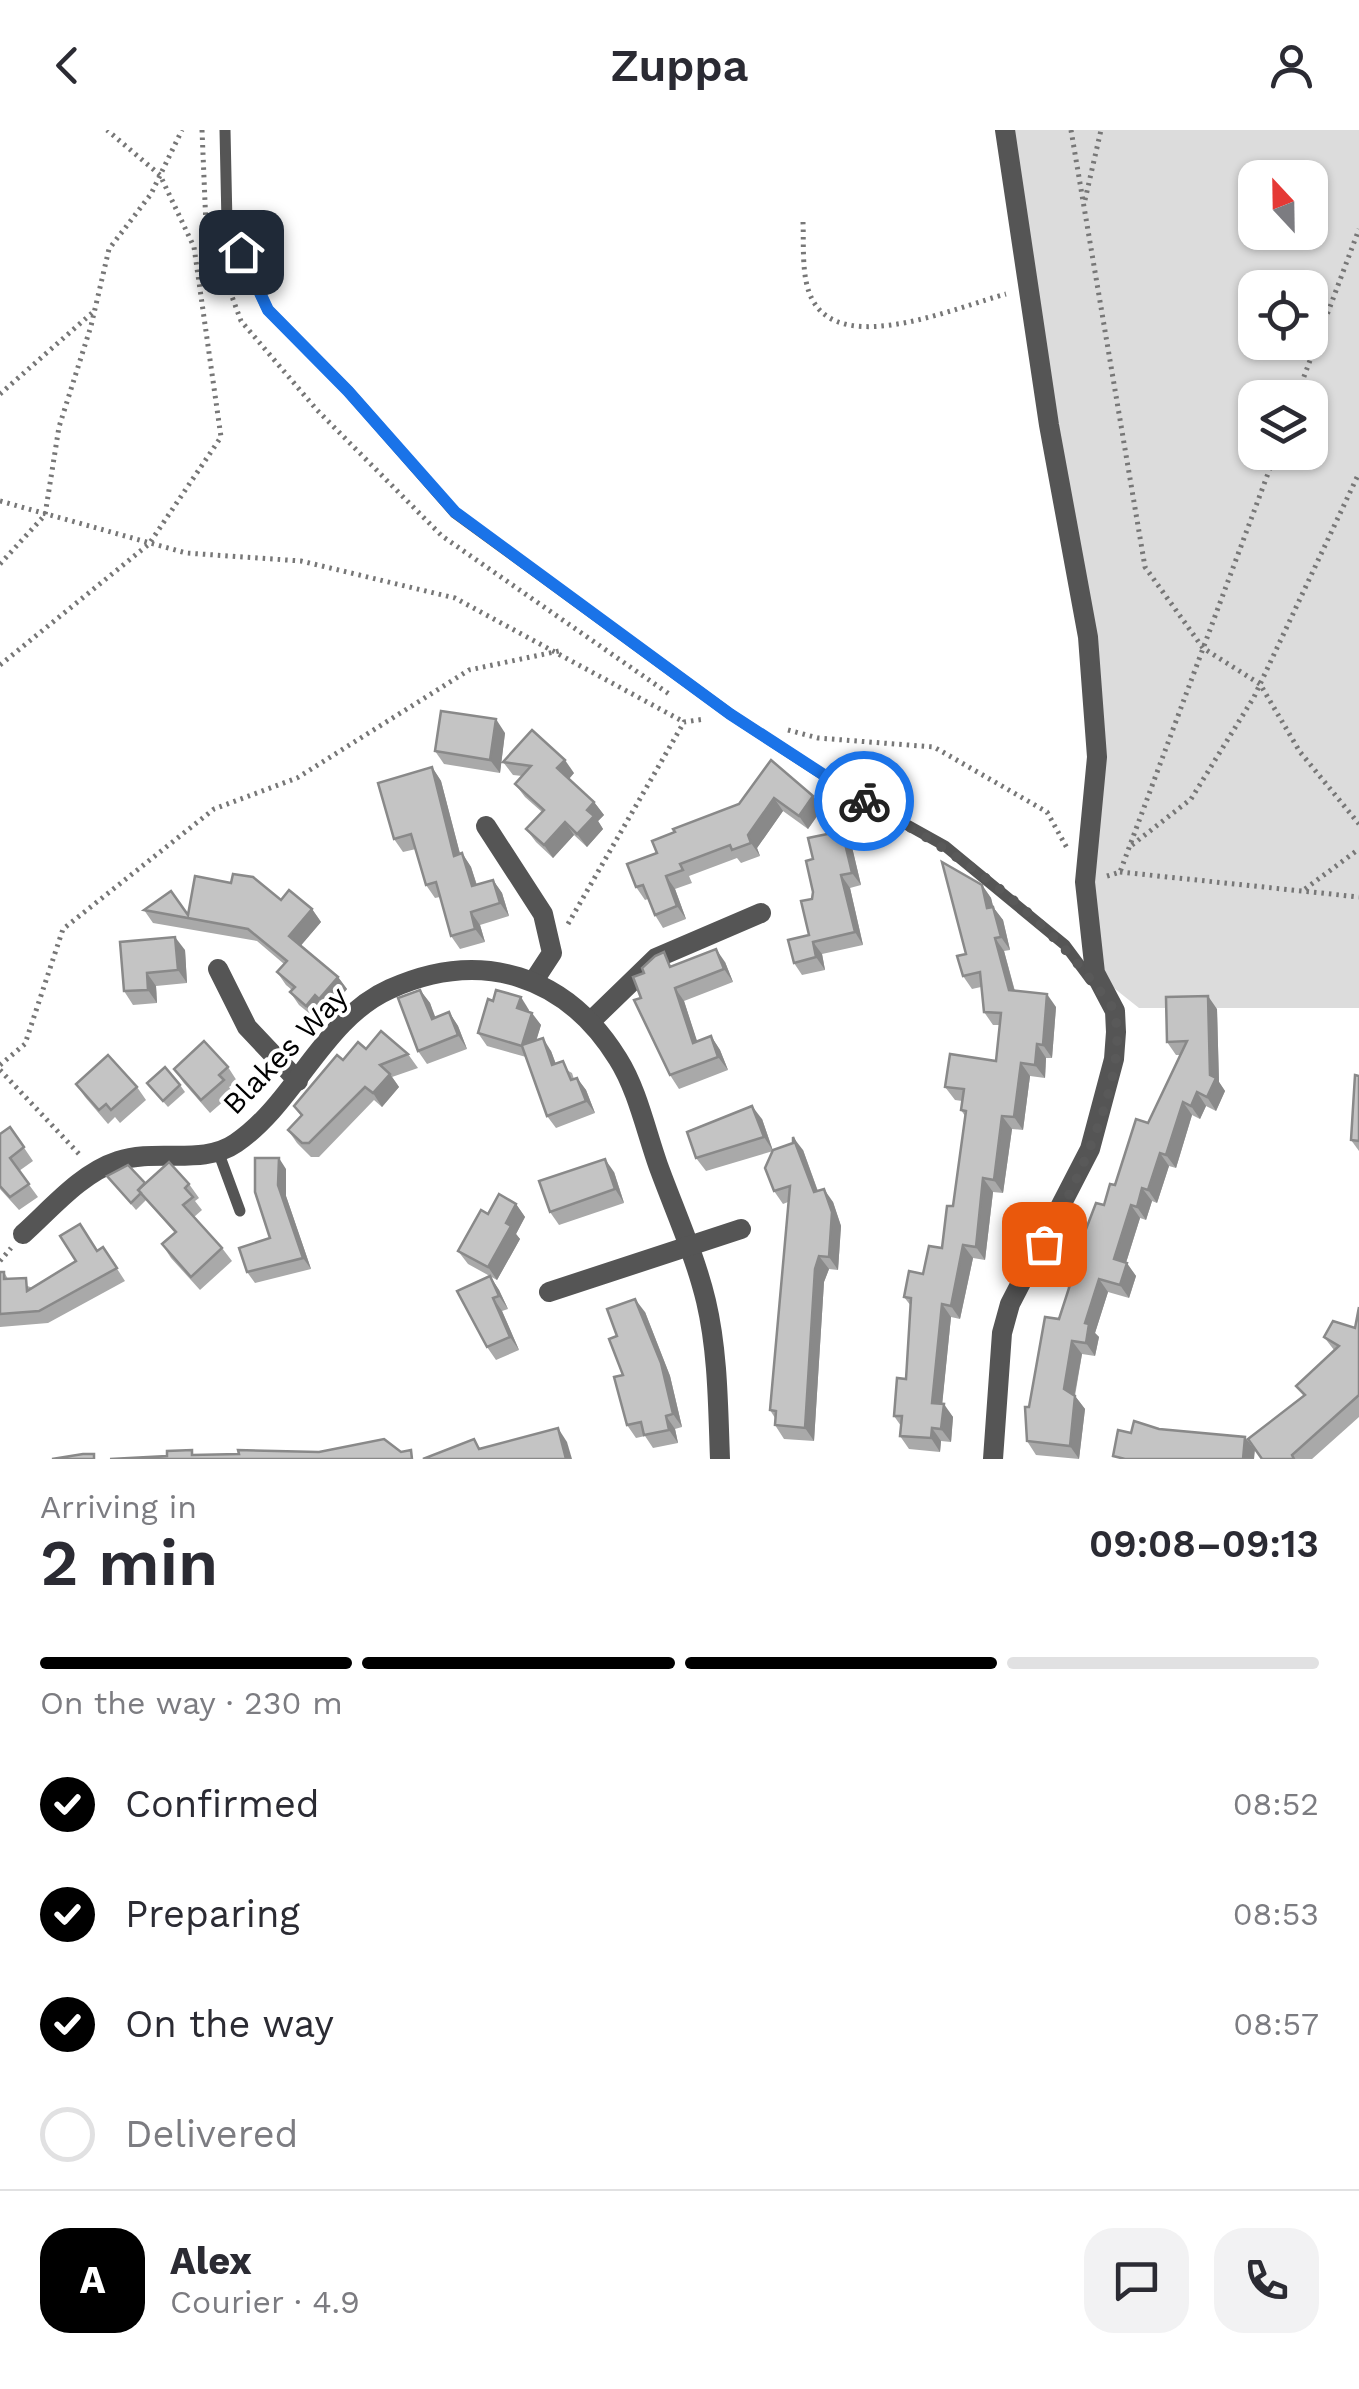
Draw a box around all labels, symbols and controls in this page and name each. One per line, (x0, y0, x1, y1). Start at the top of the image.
icon: back (40, 38, 95, 93)
icon: person (1264, 38, 1319, 93)
text: Zuppa (611, 39, 748, 92)
north arrow (1238, 160, 1328, 250)
map controls (1238, 160, 1328, 470)
pin (199, 210, 284, 295)
icon: home (214, 225, 269, 280)
button: locate (1238, 270, 1328, 360)
button: layers (1238, 380, 1328, 470)
courier (814, 751, 914, 851)
icon: bike (837, 774, 892, 829)
street label: Blakes Way (215, 978, 355, 1121)
pin (1002, 1202, 1087, 1287)
icon: bag (1017, 1217, 1072, 1272)
text: Arriving in (40, 1488, 197, 1526)
text: 09:08–09:13 (1089, 1522, 1319, 1566)
text: 2 min (40, 1525, 218, 1601)
text: On the way · 230 m (40, 1684, 343, 1722)
icon: check (40, 1777, 95, 1832)
text: Confirmed (125, 1782, 320, 1826)
text: 08:52 (1233, 1785, 1319, 1823)
icon: check (40, 1887, 95, 1942)
text: Preparing (125, 1892, 300, 1936)
text: 08:53 (1233, 1895, 1319, 1933)
icon: check (40, 1997, 95, 2052)
text: On the way (125, 2002, 334, 2046)
text: 08:57 (1233, 2005, 1319, 2043)
text: Delivered (125, 2112, 298, 2156)
button: chat (1084, 2228, 1189, 2333)
button: phone (1214, 2228, 1319, 2333)
text: Alex (170, 2239, 252, 2283)
text: A (80, 2258, 105, 2302)
text: Courier · 4.9 (170, 2283, 360, 2321)

